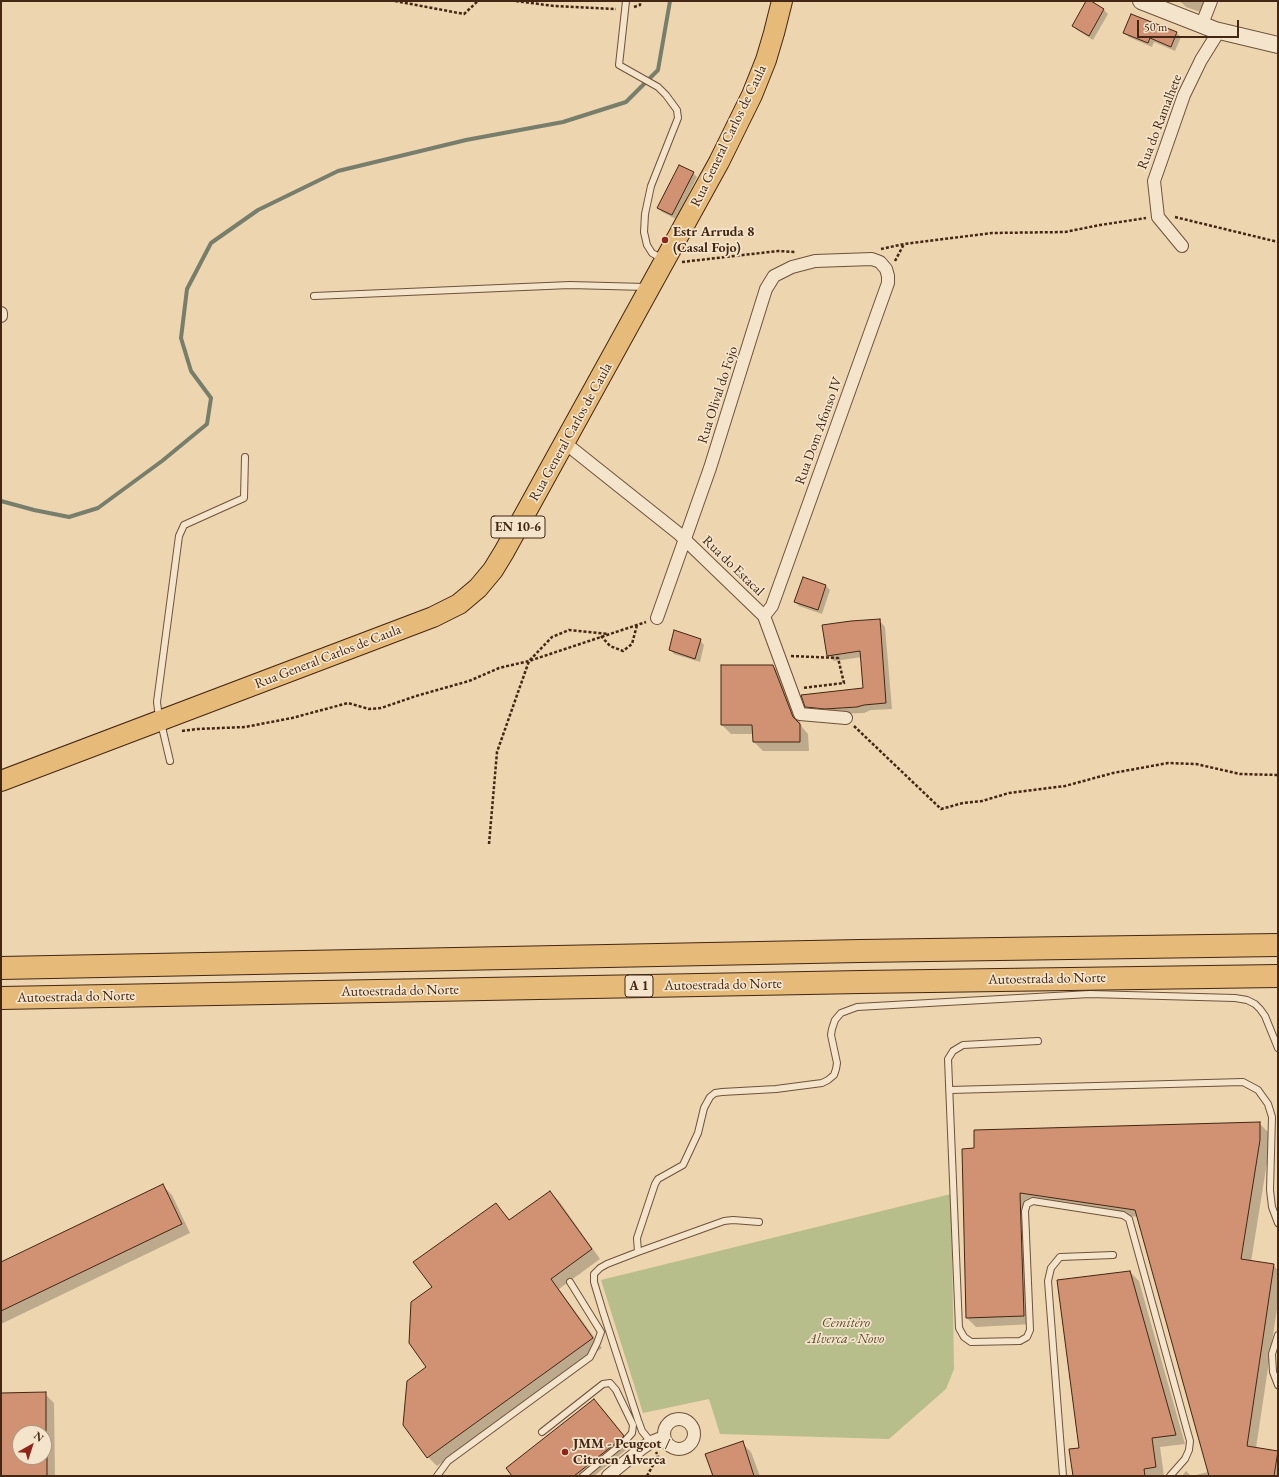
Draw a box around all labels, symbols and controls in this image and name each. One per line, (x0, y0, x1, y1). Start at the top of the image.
scale bar (1139, 12, 1241, 38)
text: 50 m (1144, 19, 1167, 35)
street label: Rua General Carlos de Caula (687, 62, 771, 210)
street label: Rua do Ramalhete (1134, 72, 1186, 172)
place label: Estr Arruda 8 (Casal Fojo) (673, 224, 754, 256)
marker: Estr Arruda 8 (Casal Fojo) (660, 235, 670, 245)
street label: Rua Olival do Fojo (694, 344, 742, 446)
street label: Rua General Carlos de Caula (526, 360, 616, 504)
street label: Rua Dom Afonso IV (792, 375, 846, 487)
road number: EN 10-6 (491, 516, 545, 538)
street label: Rua do Estacal (699, 532, 767, 600)
street label: Rua General Carlos de Caula (252, 621, 404, 693)
street label: Autoestrada do Norte (988, 970, 1106, 988)
road number: A 1 (625, 975, 653, 997)
street label: Autoestrada do Norte (664, 976, 782, 994)
street label: Autoestrada do Norte (341, 982, 459, 1000)
street label: Autoestrada do Norte (17, 988, 135, 1006)
park label: Cemitéro Alverca - Novo (808, 1315, 884, 1348)
north arrow (12, 1425, 52, 1465)
text: N (31, 1428, 47, 1445)
place label: JMM - Peugeot / Citroen Alverca (573, 1436, 670, 1468)
marker: JMM - Peugeot / Citroen Alverca (560, 1447, 570, 1457)

